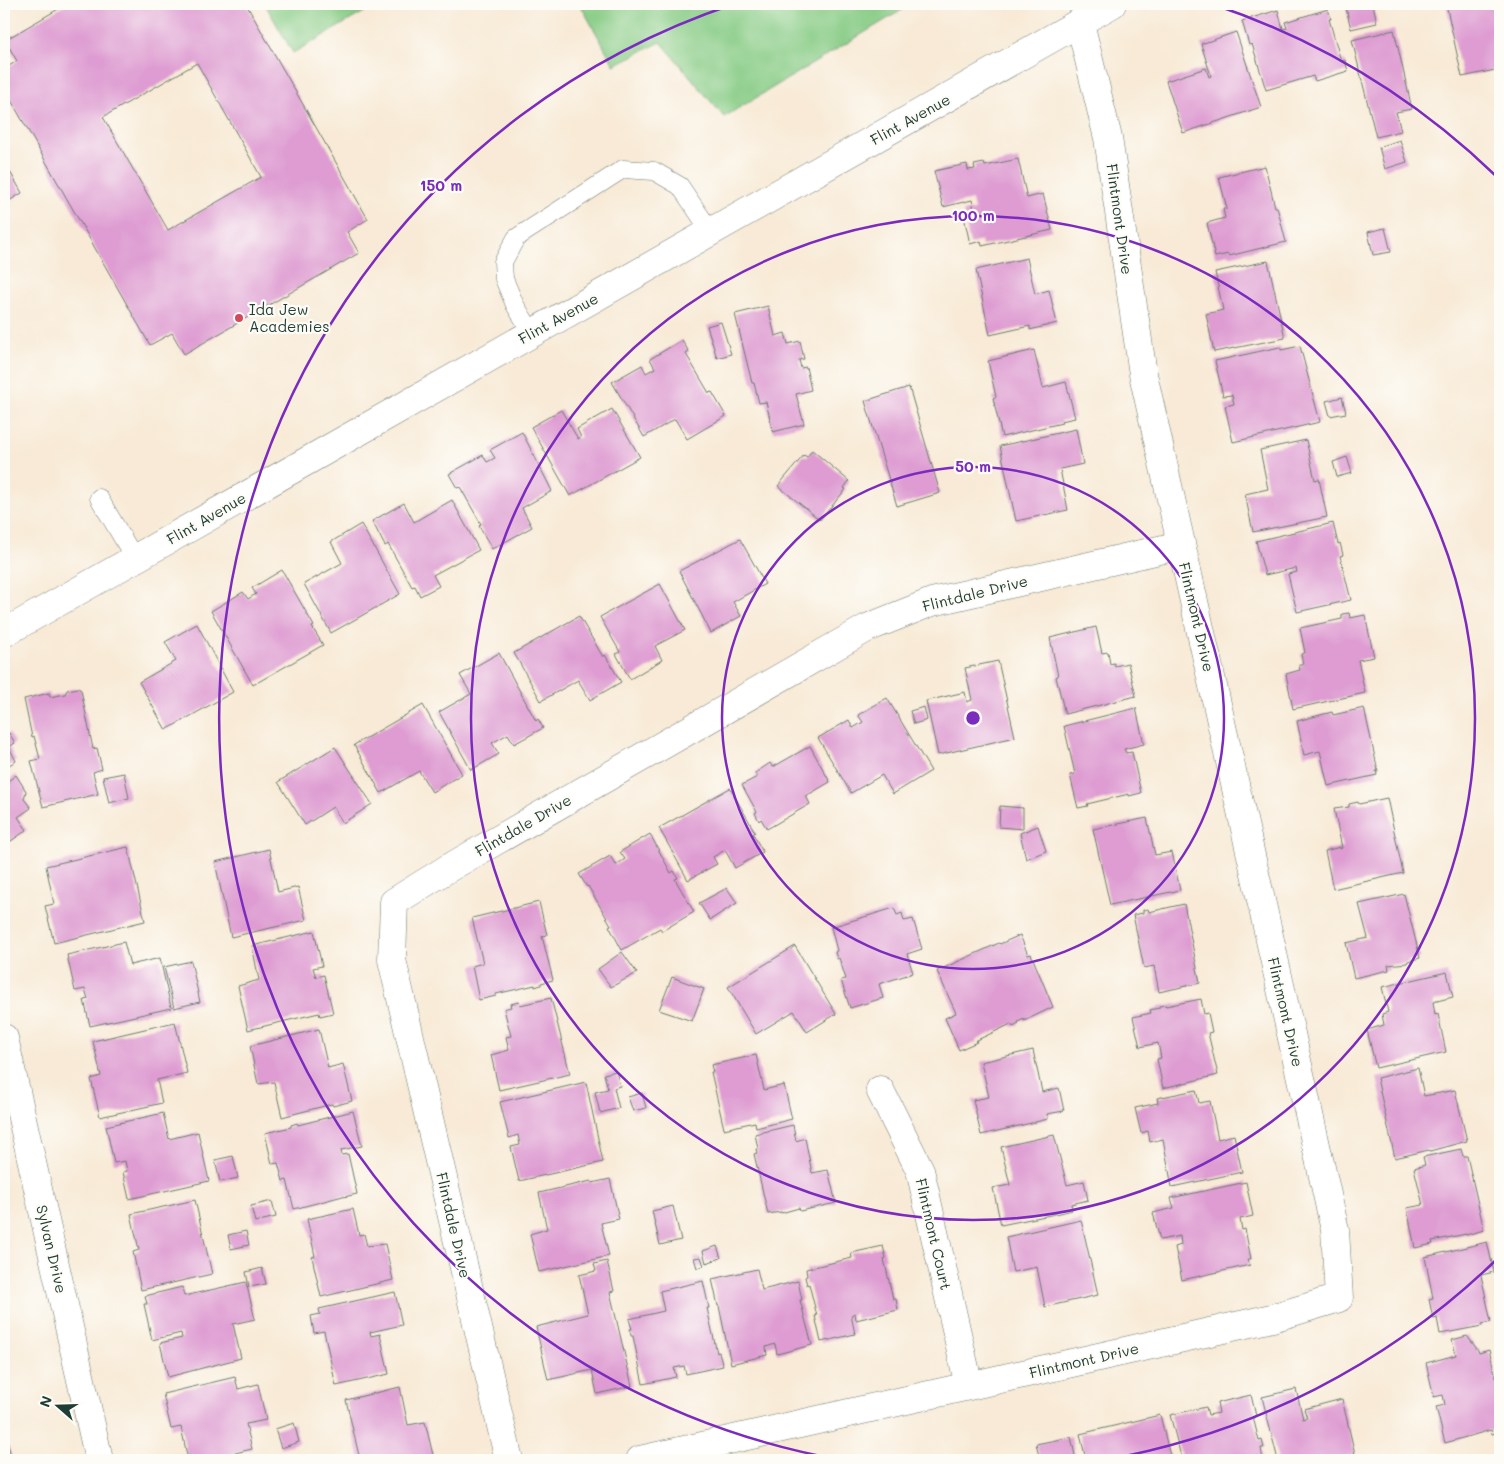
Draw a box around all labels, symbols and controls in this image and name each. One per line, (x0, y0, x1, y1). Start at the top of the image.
street label: Flint Avenue (867, 89, 953, 149)
street label: Flintmont Drive (1102, 162, 1138, 276)
text: 150 m (420, 175, 462, 195)
text: 100 m (951, 205, 995, 225)
street label: Flint Avenue (515, 288, 601, 348)
place label: Ida Jew Academies (249, 299, 329, 336)
marker: Ida Jew Academies (233, 312, 245, 324)
text: 50 m (955, 456, 991, 476)
street label: Flint Avenue (163, 487, 249, 549)
street label: Flintmont Drive (1175, 560, 1219, 674)
street label: Flintdale Drive (920, 570, 1030, 616)
centre of rings (964, 709, 982, 727)
street label: Flintdale Drive (471, 789, 575, 861)
street label: Flintmont Drive (1264, 955, 1308, 1069)
street label: Flintdale Drive (432, 1170, 476, 1280)
street label: Flintmont Court (911, 1176, 957, 1292)
street label: Sylvan Drive (32, 1203, 72, 1295)
street label: Flintmont Drive (1027, 1338, 1141, 1382)
north arrow (32, 1382, 82, 1432)
text: N (35, 1393, 56, 1410)

